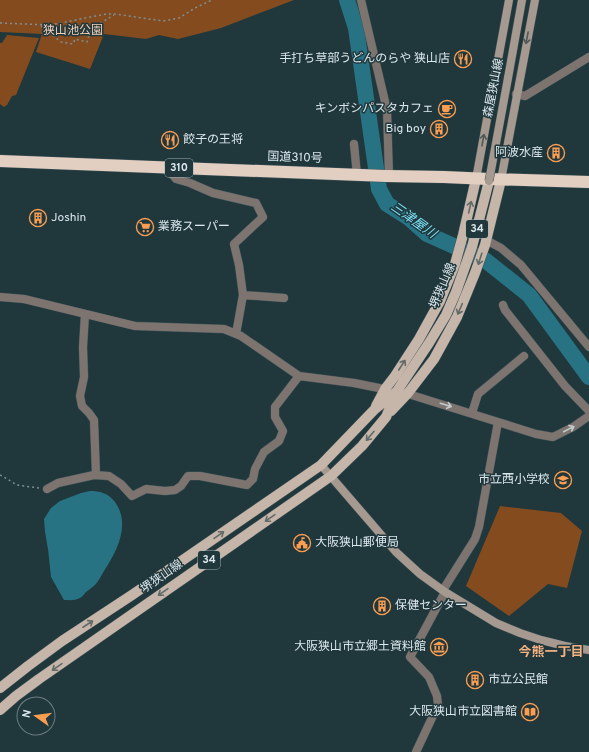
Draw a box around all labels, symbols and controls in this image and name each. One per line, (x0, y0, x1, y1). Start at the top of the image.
park label: 狭山池公園 (43, 23, 103, 39)
one-way arrow (523, 31, 531, 44)
restaurant icon: 手打ち草部うどんのらや 狭山店 (453, 49, 473, 69)
place label: 手打ち草部うどんのらや 狭山店 (279, 51, 450, 67)
street label: 森屋狭山線 (480, 57, 508, 119)
cafe icon: キンボシパスタカフェ (437, 99, 457, 119)
place label: キンボシパスタカフェ (315, 101, 434, 117)
building icon: Big boy (429, 119, 449, 139)
place label: Big boy (386, 121, 426, 137)
restaurant icon: 餃子の王将 (160, 130, 180, 150)
place label: 餃子の王将 (183, 132, 243, 148)
one-way arrow (479, 134, 487, 147)
building icon: 阿波水産 (546, 143, 566, 163)
place label: 阿波水産 (495, 145, 543, 161)
street label: 国道310号 (267, 149, 323, 167)
road number: 310 (165, 159, 193, 177)
water label: 三津屋川 (387, 200, 441, 244)
one-way arrow (467, 200, 475, 213)
building icon: Joshin (28, 208, 48, 228)
place label: Joshin (51, 210, 86, 226)
supermarket icon: 業務スーパー (135, 217, 155, 237)
place label: 業務スーパー (158, 219, 230, 235)
road number: 34 (466, 220, 488, 238)
one-way arrow (476, 252, 483, 265)
street label: 堺狭山線 (426, 261, 460, 311)
one-way arrow (456, 303, 463, 315)
one-way arrow (398, 359, 406, 370)
one-way arrow (439, 402, 452, 409)
one-way arrow (563, 425, 575, 432)
one-way arrow (365, 431, 374, 441)
school or university icon: 市立西小学校 (553, 470, 573, 490)
place label: 市立西小学校 (478, 472, 550, 488)
one-way arrow (265, 514, 276, 522)
one-way arrow (213, 531, 224, 539)
public building icon: 大阪狭山郵便局 (292, 533, 312, 553)
place label: 大阪狭山郵便局 (315, 535, 399, 551)
road number: 34 (198, 551, 220, 569)
street label: 堺狭山線 (138, 557, 186, 597)
one-way arrow (158, 588, 169, 596)
building icon: 保健センター (372, 596, 392, 616)
place label: 保健センター (395, 598, 467, 614)
one-way arrow (82, 620, 93, 628)
museum icon: 大阪狭山市立郷土資料館 (429, 637, 449, 657)
place label: 大阪狭山市立郷土資料館 (294, 639, 426, 655)
district label: 今熊一丁目 (518, 644, 584, 661)
one-way arrow (51, 663, 62, 671)
building icon: 市立公民館 (465, 670, 485, 690)
place label: 市立公民館 (488, 672, 548, 688)
north arrow (16, 696, 56, 736)
library icon: 大阪狭山市立図書館 (520, 702, 540, 722)
place label: 大阪狭山市立図書館 (409, 704, 517, 720)
text: N (20, 708, 35, 719)

